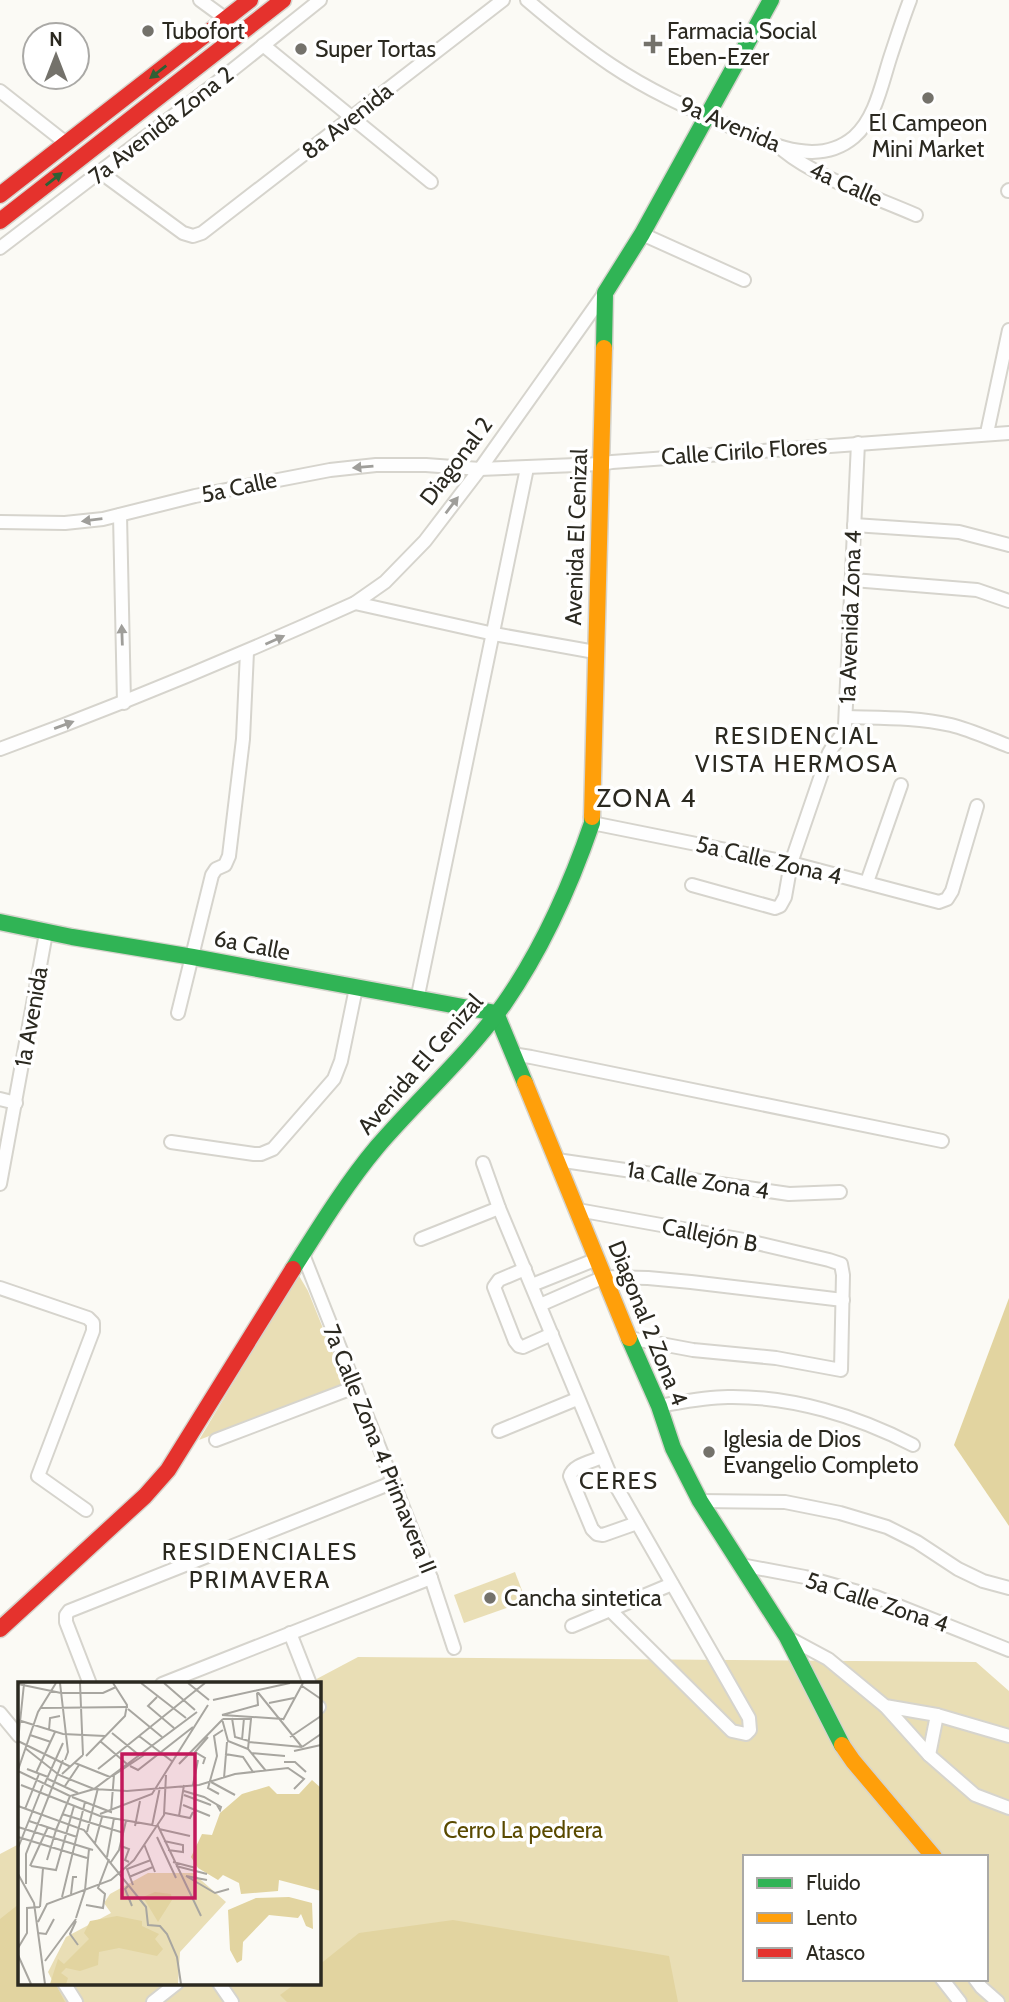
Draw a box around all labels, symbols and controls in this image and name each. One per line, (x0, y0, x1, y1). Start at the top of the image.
place label: Tubofort (162, 17, 245, 45)
place label: Farmacia Social Eben-Ezer (667, 17, 817, 71)
north arrow (21, 21, 91, 91)
marker: Tubofort (140, 23, 156, 39)
text: N (49, 28, 63, 51)
place label: Super Tortas (315, 35, 436, 63)
marker: Farmacia Social Eben-Ezer (645, 36, 661, 52)
marker: Super Tortas (293, 41, 309, 57)
street label: 7a Avenida Zona 2 (83, 60, 239, 190)
one-way arrow (149, 65, 167, 80)
street label: 8a Avenida (296, 77, 398, 165)
street label: 9a Avenida (675, 90, 785, 158)
marker: El Campeon Mini Market (920, 90, 936, 106)
place label: El Campeon Mini Market (869, 109, 987, 163)
street label: 4a Calle (805, 156, 887, 213)
one-way arrow (44, 171, 62, 186)
street label: Diagonal 2 (414, 411, 498, 511)
street label: Calle Cirilo Flores (660, 431, 828, 471)
street label: Avenida El Cenizal (559, 448, 593, 626)
one-way arrow (352, 461, 374, 472)
street label: 5a Calle (199, 465, 279, 509)
one-way arrow (445, 496, 459, 514)
one-way arrow (81, 515, 103, 526)
street label: 1a Avenida Zona 4 (833, 530, 867, 704)
one-way arrow (117, 623, 128, 645)
one-way arrow (265, 634, 285, 646)
one-way arrow (54, 720, 75, 731)
district label: RESIDENCIAL VISTA HERMOSA (695, 721, 899, 778)
district label: ZONA 4 (596, 782, 698, 814)
street label: 5a Calle Zona 4 (693, 830, 845, 890)
street label: 6a Calle (212, 924, 293, 966)
street label: 1a Avenida (8, 965, 54, 1069)
street label: Avenida El Cenizal (351, 988, 489, 1140)
street label: 1a Calle Zona 4 (625, 1155, 771, 1205)
street label: Callejón B (660, 1212, 761, 1258)
street label: Diagonal 2 Zona 4 (602, 1236, 694, 1410)
street label: 7a Calle Zona 4 Primavera II (317, 1320, 443, 1578)
place label: Iglesia de Dios Evangelio Completo (723, 1425, 919, 1479)
marker: Iglesia de Dios Evangelio Completo (701, 1444, 717, 1460)
district label: CERES (579, 1466, 659, 1495)
district label: RESIDENCIALES PRIMAVERA (162, 1537, 358, 1594)
street label: 5a Calle Zona 4 (802, 1566, 952, 1638)
place label: Cancha sintetica (504, 1584, 662, 1612)
marker: Cancha sintetica (482, 1590, 498, 1606)
inset map (18, 1682, 320, 1984)
park label: Cerro La pedrera (443, 1816, 603, 1844)
legend (743, 1855, 988, 1981)
text: Fluido (806, 1870, 861, 1895)
text: Lento (806, 1905, 857, 1930)
text: Atasco (806, 1940, 865, 1965)

